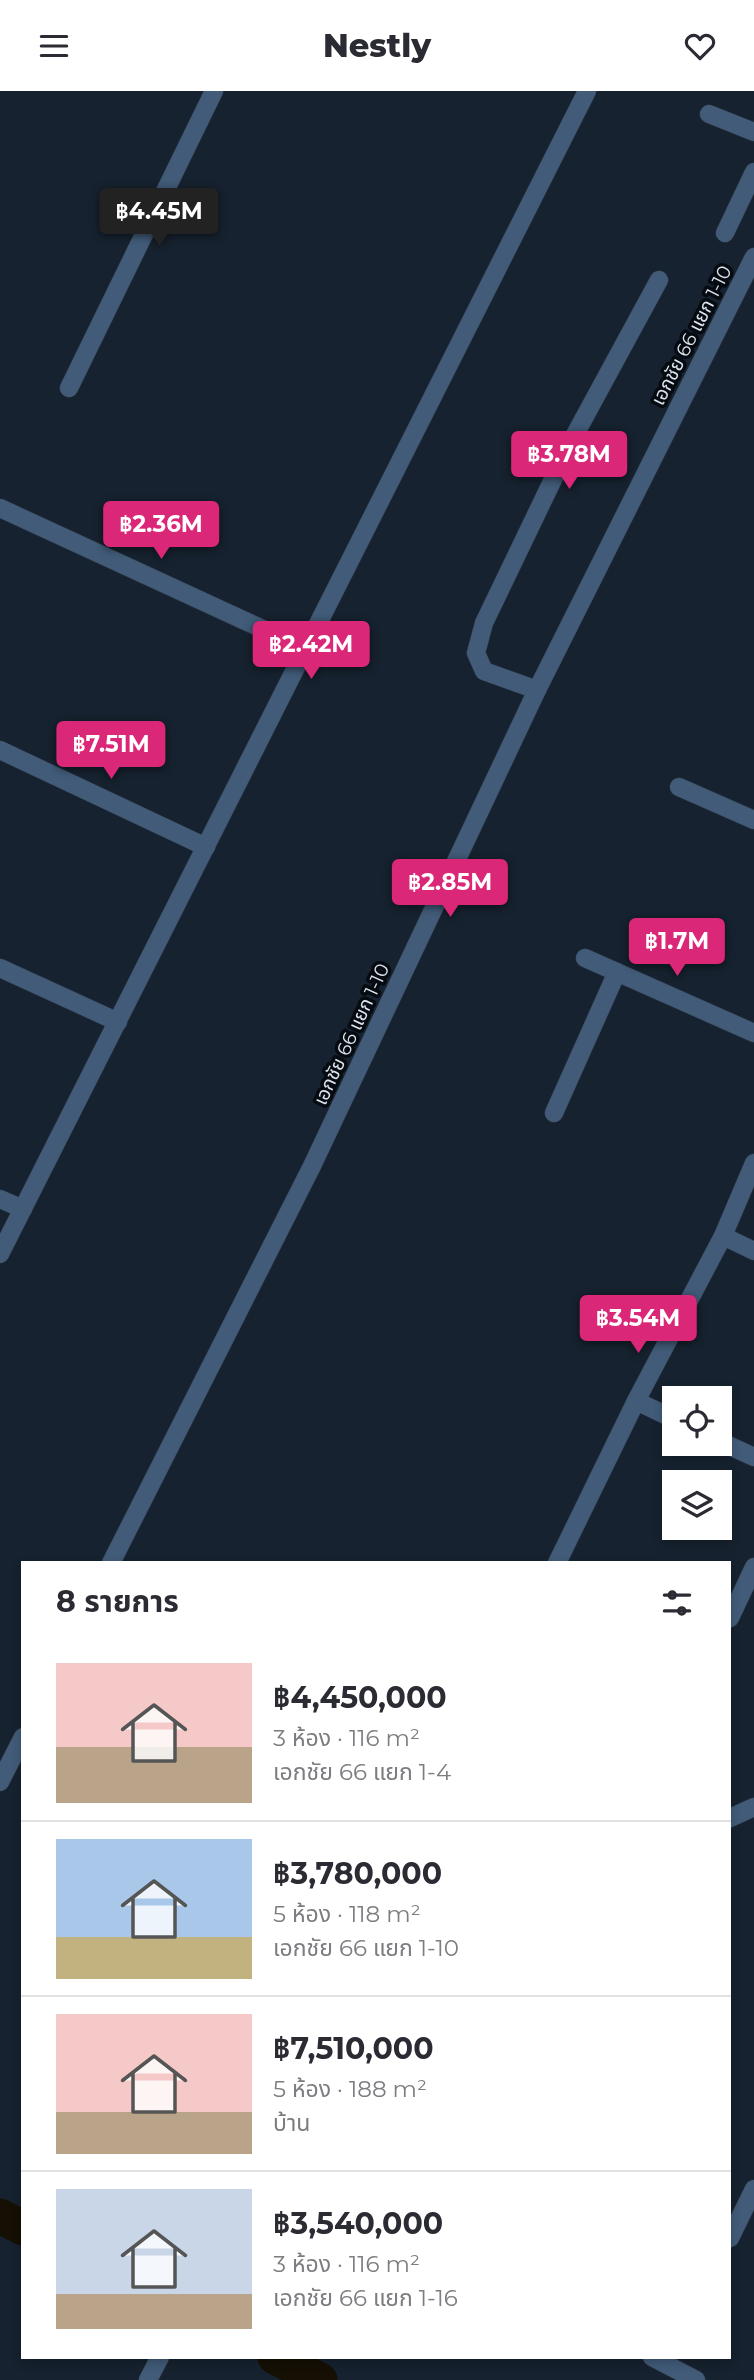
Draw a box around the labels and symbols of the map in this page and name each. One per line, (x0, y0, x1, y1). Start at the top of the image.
pin: ฿4.45M (102, 188, 216, 248)
street label: เอกชัย 66 แยก 1-10 (646, 262, 737, 409)
pin: ฿3.78M (512, 431, 626, 491)
pin: ฿2.36M (104, 501, 218, 561)
pin: ฿2.42M (254, 621, 368, 681)
pin: ฿7.51M (54, 721, 168, 781)
pin: ฿2.85M (393, 859, 507, 919)
pin: ฿1.7M (628, 919, 726, 978)
street label: เอกชัย 66 แยก 1-10 (309, 960, 394, 1109)
pin: ฿3.54M (581, 1295, 695, 1355)

